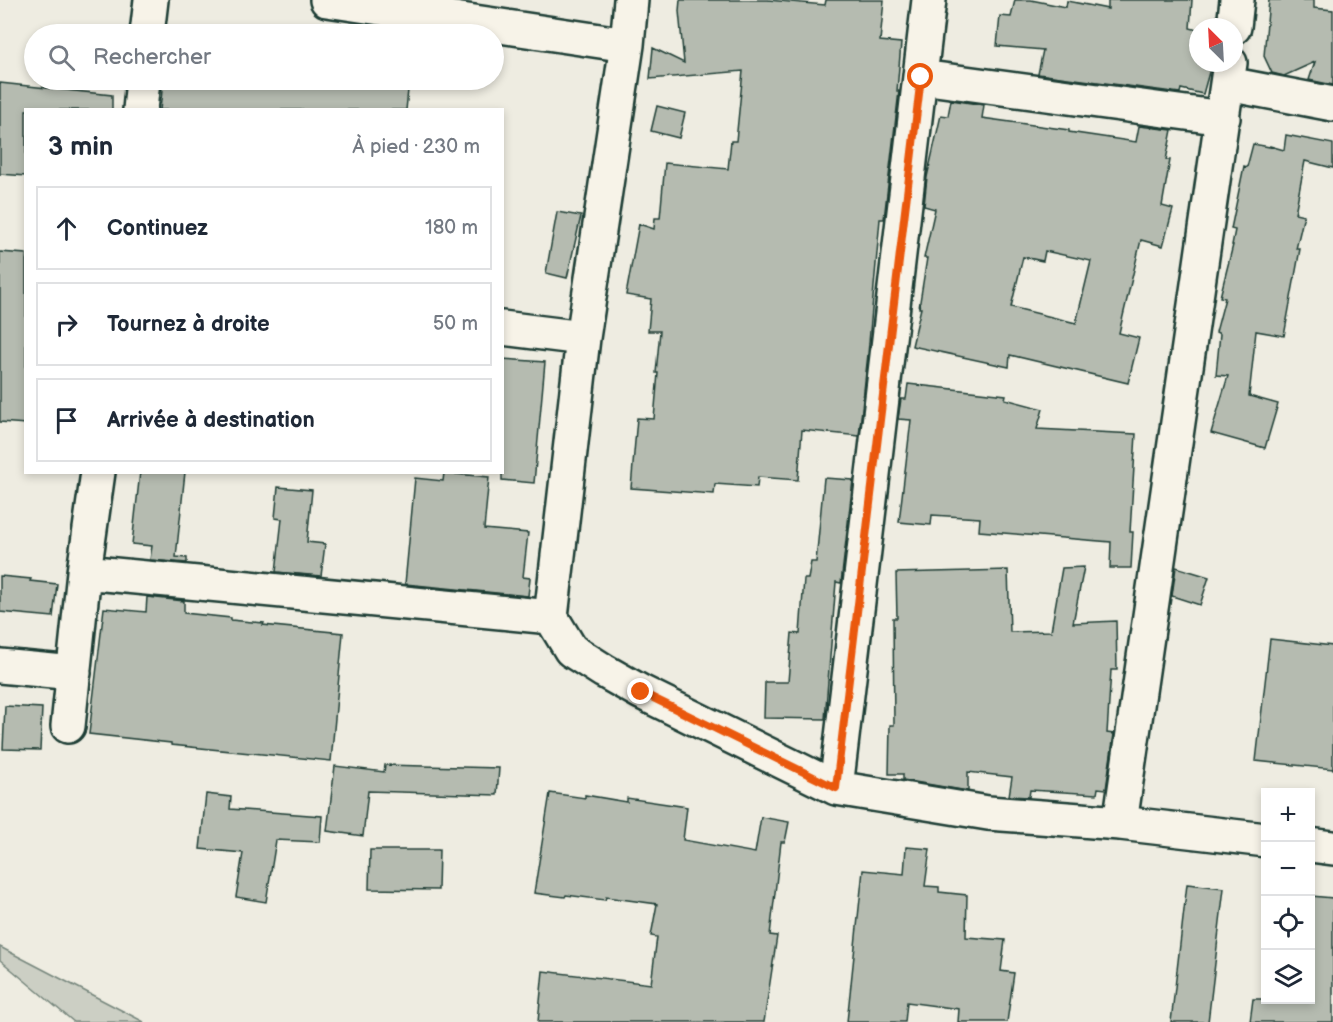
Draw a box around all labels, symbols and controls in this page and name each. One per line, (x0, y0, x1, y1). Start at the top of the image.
north arrow (1189, 18, 1243, 72)
search box (24, 24, 504, 90)
icon: search (45, 41, 78, 74)
text: Rechercher (93, 44, 211, 71)
route start (907, 63, 933, 89)
text: 3 min (48, 132, 113, 163)
text: À pied · 230 m (352, 135, 480, 159)
icon: ahead (50, 212, 83, 245)
text: Continuez (107, 215, 208, 242)
text: 180 m (425, 216, 478, 240)
icon: right (50, 308, 83, 341)
text: Tournez à droite (107, 311, 270, 338)
text: 50 m (433, 312, 478, 336)
icon: arrive (50, 404, 83, 437)
text: Arrivée à destination (107, 407, 315, 434)
route end (627, 678, 653, 704)
map controls (1261, 788, 1315, 1004)
button: + (1261, 788, 1315, 842)
button: − (1261, 842, 1315, 896)
button: locate (1261, 896, 1315, 950)
button: layers (1261, 950, 1315, 1004)

